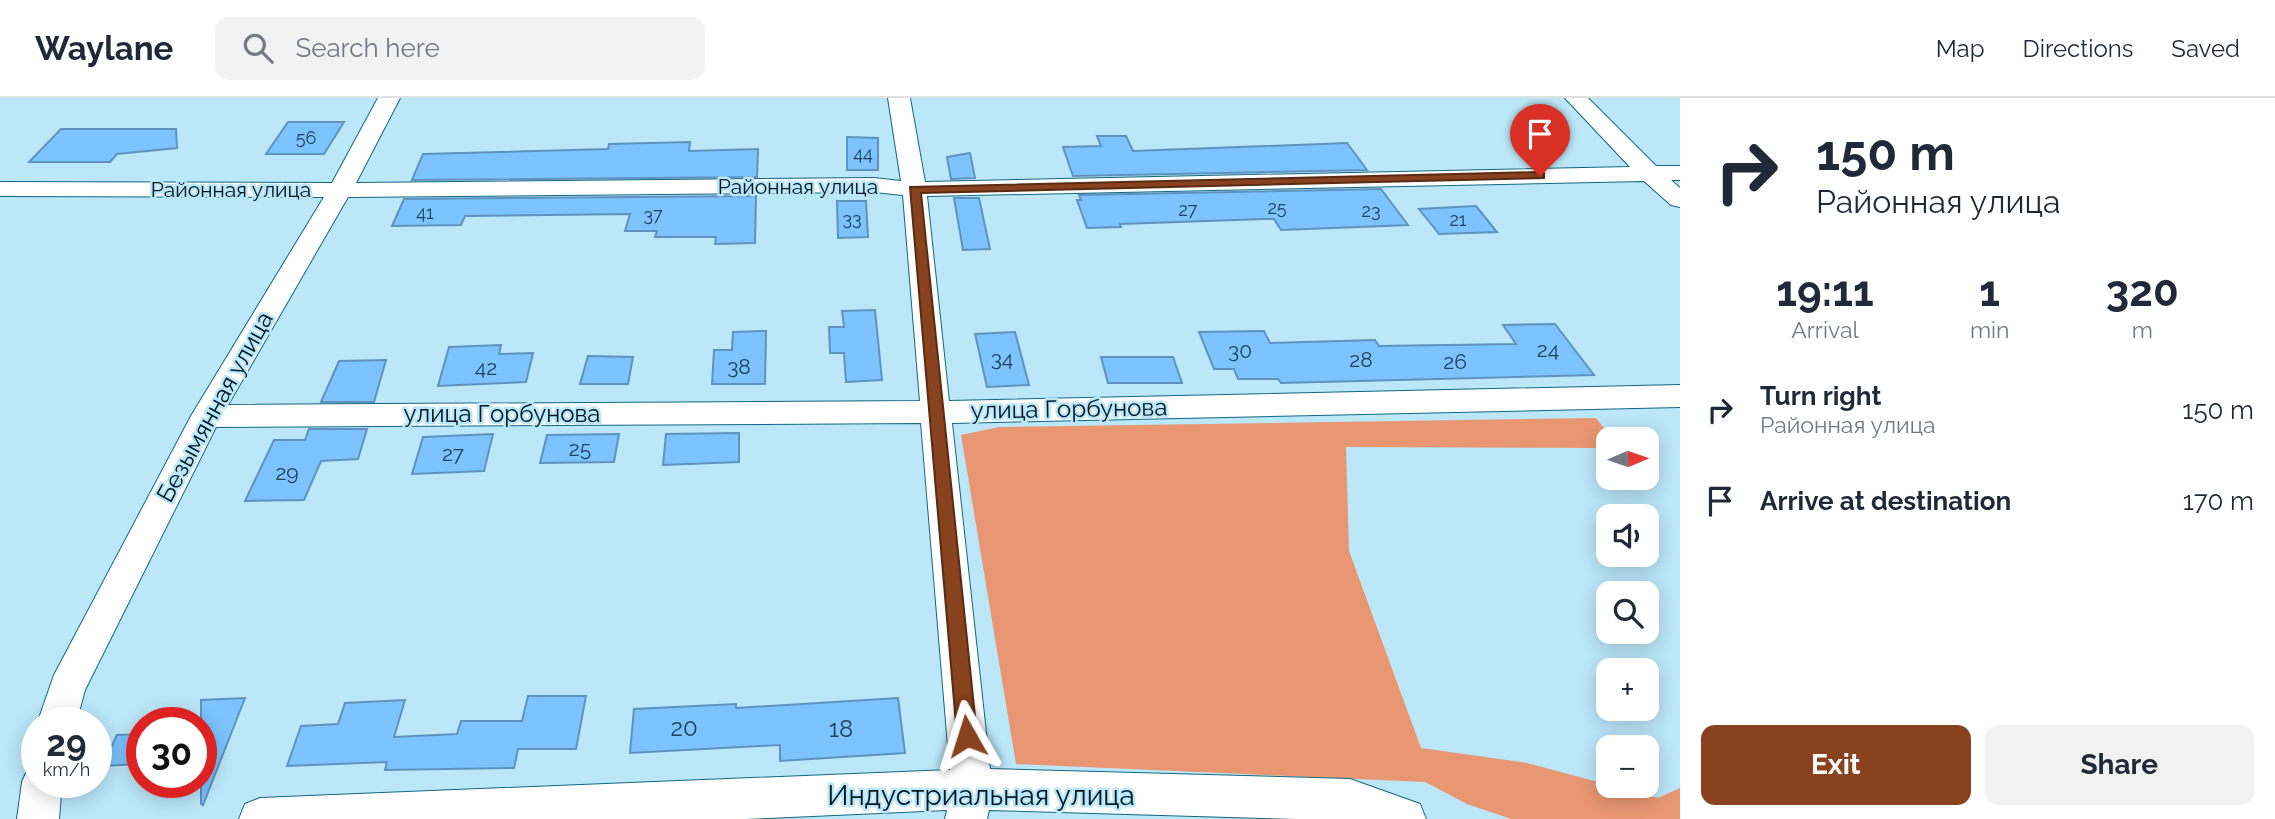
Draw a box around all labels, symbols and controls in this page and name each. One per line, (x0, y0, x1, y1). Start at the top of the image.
search box (215, 17, 705, 80)
text: Waylane (35, 29, 173, 68)
icon: search (239, 29, 277, 67)
text: Search here (295, 33, 440, 63)
text: Map (1936, 34, 1985, 63)
text: Directions (2023, 34, 2133, 63)
text: Saved (2171, 34, 2240, 63)
pin (1510, 104, 1570, 176)
icon: arrive (1521, 115, 1559, 153)
text: 150 m (1816, 124, 1955, 181)
icon: right (1701, 126, 1792, 217)
house number: 56 (296, 127, 316, 148)
house number: 44 (853, 143, 873, 164)
street label: Районная улица (718, 174, 878, 199)
street label: Районная улица (151, 177, 311, 202)
text: Районная улица (1816, 183, 2060, 220)
house number: 25 (1267, 197, 1287, 218)
house number: 27 (1178, 199, 1198, 220)
house number: 23 (1362, 200, 1381, 221)
house number: 41 (416, 202, 434, 223)
house number: 37 (643, 204, 663, 225)
house number: 33 (842, 208, 862, 229)
house number: 21 (1449, 209, 1467, 230)
text: 19:11 (1776, 267, 1874, 316)
text: 1 (1979, 267, 2000, 316)
text: 320 (2106, 267, 2179, 316)
street label: Безымянная улица (150, 307, 279, 507)
text: Arrival (1791, 316, 1859, 343)
text: min (1970, 316, 2009, 343)
text: m (2132, 316, 2153, 343)
house number: 24 (1537, 337, 1559, 362)
house number: 30 (1228, 338, 1252, 363)
house number: 34 (991, 346, 1013, 371)
house number: 28 (1349, 347, 1373, 372)
house number: 26 (1443, 349, 1467, 374)
house number: 38 (727, 354, 751, 379)
house number: 42 (475, 355, 497, 380)
text: Turn right (1760, 381, 1881, 411)
icon: right (1701, 391, 1739, 429)
street label: улица Горбунова (970, 392, 1168, 425)
text: 150 m (2182, 395, 2254, 425)
street label: улица Горбунова (404, 399, 600, 428)
text: Районная улица (1760, 411, 1936, 438)
north arrow (1596, 427, 1659, 490)
map controls (1596, 427, 1659, 798)
house number: 25 (569, 436, 591, 461)
house number: 27 (442, 441, 465, 466)
house number: 29 (275, 460, 299, 485)
icon: arrive (1701, 482, 1739, 520)
text: Arrive at destination (1760, 486, 2011, 516)
text: 170 m (2183, 486, 2254, 516)
button: sound (1596, 504, 1659, 567)
button: search (1596, 581, 1659, 644)
button: + (1596, 658, 1659, 721)
position arrow (930, 699, 1004, 773)
speed limit sign: 30 (126, 707, 217, 798)
house number: 20 (670, 713, 698, 742)
house number: 18 (829, 714, 853, 743)
text: 29 (46, 723, 87, 764)
button: Exit (1701, 725, 1971, 805)
button: Share (1985, 725, 2254, 805)
button: − (1596, 735, 1659, 798)
text: km/h (43, 759, 90, 780)
street label: Индустриальная улица (827, 779, 1135, 812)

